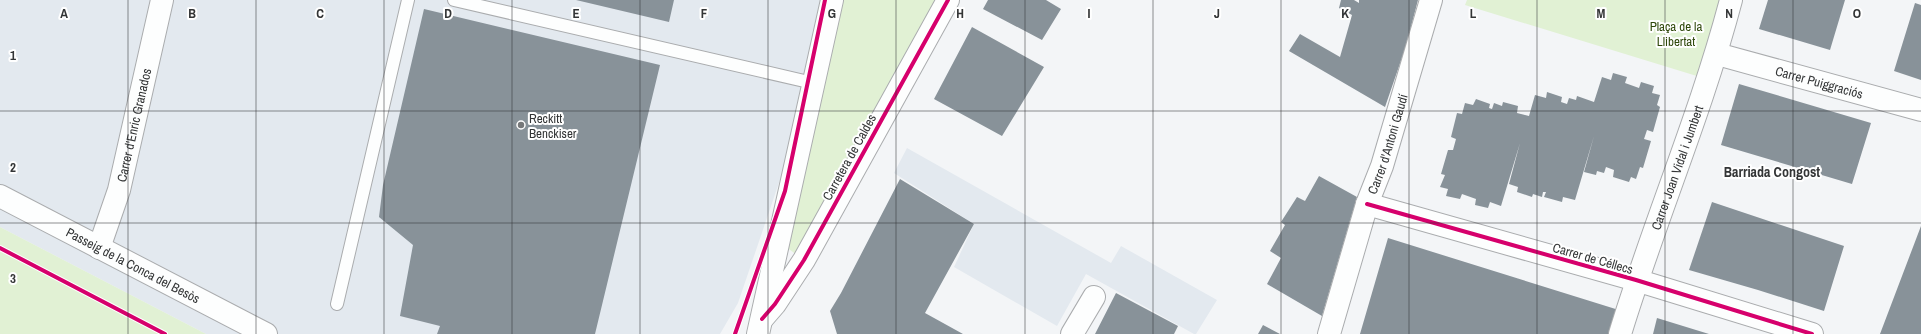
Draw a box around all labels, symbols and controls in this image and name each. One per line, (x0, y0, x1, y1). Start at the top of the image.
text: A (60, 5, 68, 22)
text: B (188, 5, 196, 22)
text: C (316, 5, 324, 22)
text: D (444, 5, 452, 22)
text: E (572, 5, 580, 22)
text: F (701, 5, 708, 22)
text: G (828, 5, 836, 22)
text: H (956, 5, 964, 22)
text: I (1088, 5, 1091, 22)
text: J (1214, 5, 1220, 22)
text: K (1341, 5, 1349, 22)
text: L (1470, 5, 1477, 22)
text: M (1597, 5, 1606, 22)
text: N (1725, 5, 1733, 22)
text: O (1853, 5, 1861, 22)
park label: Plaça de la Llibertat (1650, 18, 1702, 50)
text: 1 (10, 47, 16, 64)
street label: Carrer Puiggraciós (1773, 62, 1865, 103)
street label: Carrer d'Enric Granados (113, 67, 155, 184)
street label: Carrer d'Antoni Gaudí (1364, 91, 1412, 197)
street label: Carrer Joan Vidal i Jumbert (1647, 103, 1707, 232)
place label: Reckitt Benckiser (529, 110, 577, 142)
street label: Carretera de Caldes (819, 111, 880, 203)
marker: Reckitt Benckiser (516, 120, 526, 130)
text: 2 (10, 159, 16, 176)
district label: Barriada Congost (1724, 163, 1820, 181)
street label: Passeig de la Conca del Besòs (63, 224, 203, 307)
street label: Carrer de Céllecs (1551, 239, 1635, 278)
text: 3 (10, 270, 16, 287)

